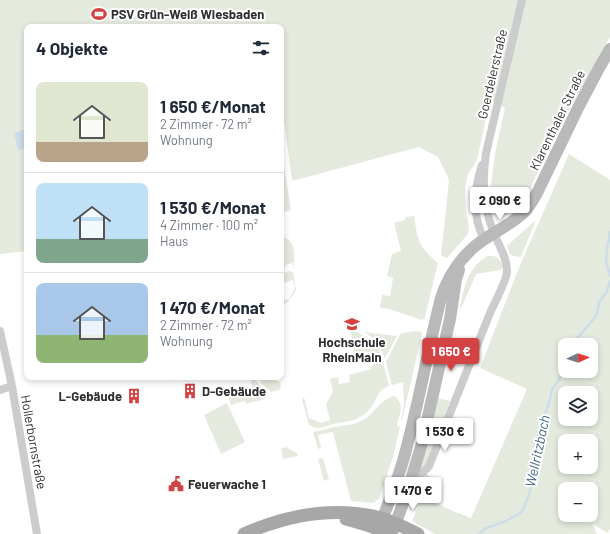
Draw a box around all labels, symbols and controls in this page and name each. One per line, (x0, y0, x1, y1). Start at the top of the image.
sports icon: PSV Grün-Weiß Wiesbaden (90, 5, 108, 23)
place label: PSV Grün-Weiß Wiesbaden (111, 6, 264, 22)
street label: Goerdelerstraße (474, 27, 510, 121)
icon: filters (250, 37, 272, 59)
text: 4 Objekte (36, 38, 108, 58)
street label: Klarenthaler Straße (526, 67, 588, 173)
text: 1 650 €/Monat (160, 96, 266, 116)
icon: home (68, 98, 116, 146)
text: 2 Zimmer · 72 m² (160, 116, 252, 132)
text: Wohnung (160, 132, 213, 148)
pin: 2 090 € (463, 187, 537, 221)
text: 2 090 € (479, 192, 521, 208)
text: 1 530 €/Monat (160, 197, 266, 217)
icon: home (68, 199, 116, 247)
text: 4 Zimmer · 100 m² (160, 217, 258, 233)
text: Haus (160, 233, 188, 249)
text: 1 470 €/Monat (160, 297, 265, 317)
icon: home (68, 299, 116, 347)
school or university icon: Hochschule RheinMain (343, 315, 361, 333)
text: 2 Zimmer · 72 m² (160, 317, 252, 333)
text: Wohnung (160, 333, 213, 349)
place label: Hochschule RheinMain (318, 334, 386, 365)
pin: 1 650 € (414, 338, 488, 372)
north arrow (558, 338, 598, 378)
map controls (558, 338, 598, 522)
text: 1 650 € (431, 343, 471, 359)
building icon: D-Gebäude (181, 382, 199, 400)
place label: D-Gebäude (202, 383, 266, 399)
button: layers (558, 386, 598, 426)
building icon: L-Gebäude (125, 387, 143, 405)
place label: L-Gebäude (58, 388, 122, 404)
street label: Hollerbornstraße (18, 394, 50, 491)
water label: Wellritzbach (521, 413, 553, 489)
pin: 1 530 € (408, 418, 482, 452)
text: 1 530 € (425, 423, 465, 439)
button: + (558, 434, 598, 474)
public building icon: Feuerwache 1 (167, 475, 185, 493)
place label: Feuerwache 1 (188, 476, 266, 492)
pin: 1 470 € (376, 477, 450, 511)
text: 1 470 € (394, 482, 432, 498)
button: − (558, 482, 598, 522)

